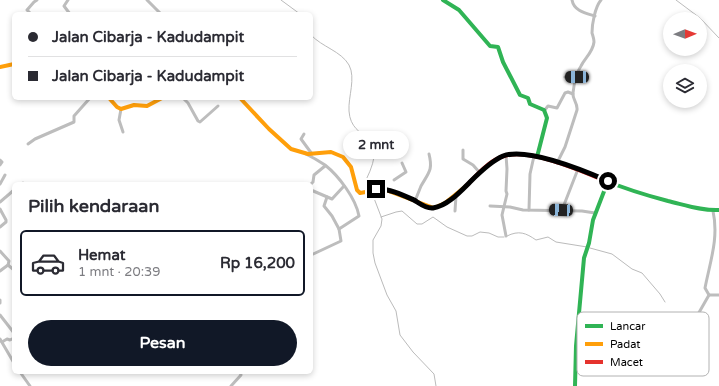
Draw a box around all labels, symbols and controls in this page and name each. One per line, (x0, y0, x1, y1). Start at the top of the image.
north arrow (663, 12, 707, 56)
map controls (663, 12, 707, 108)
text: Jalan Cibarja - Kadudampit (52, 28, 244, 46)
button: layers (663, 64, 707, 108)
text: Jalan Cibarja - Kadudampit (52, 67, 244, 85)
car (565, 71, 589, 83)
callout: 2 mnt (343, 131, 409, 159)
text: 2 mnt (358, 137, 394, 153)
route start (599, 172, 617, 190)
route end (367, 180, 385, 198)
text: Pilih kendaraan (28, 195, 159, 217)
car (549, 203, 573, 217)
icon: car (30, 245, 66, 281)
text: Hemat (78, 246, 125, 264)
text: Rp 16,200 (220, 254, 295, 272)
text: 1 mnt · 20:39 (78, 264, 160, 280)
legend (577, 312, 709, 376)
button: Pesan (28, 320, 297, 366)
text: Lancar (610, 320, 646, 333)
text: Padat (610, 338, 640, 351)
text: Macet (610, 356, 643, 369)

